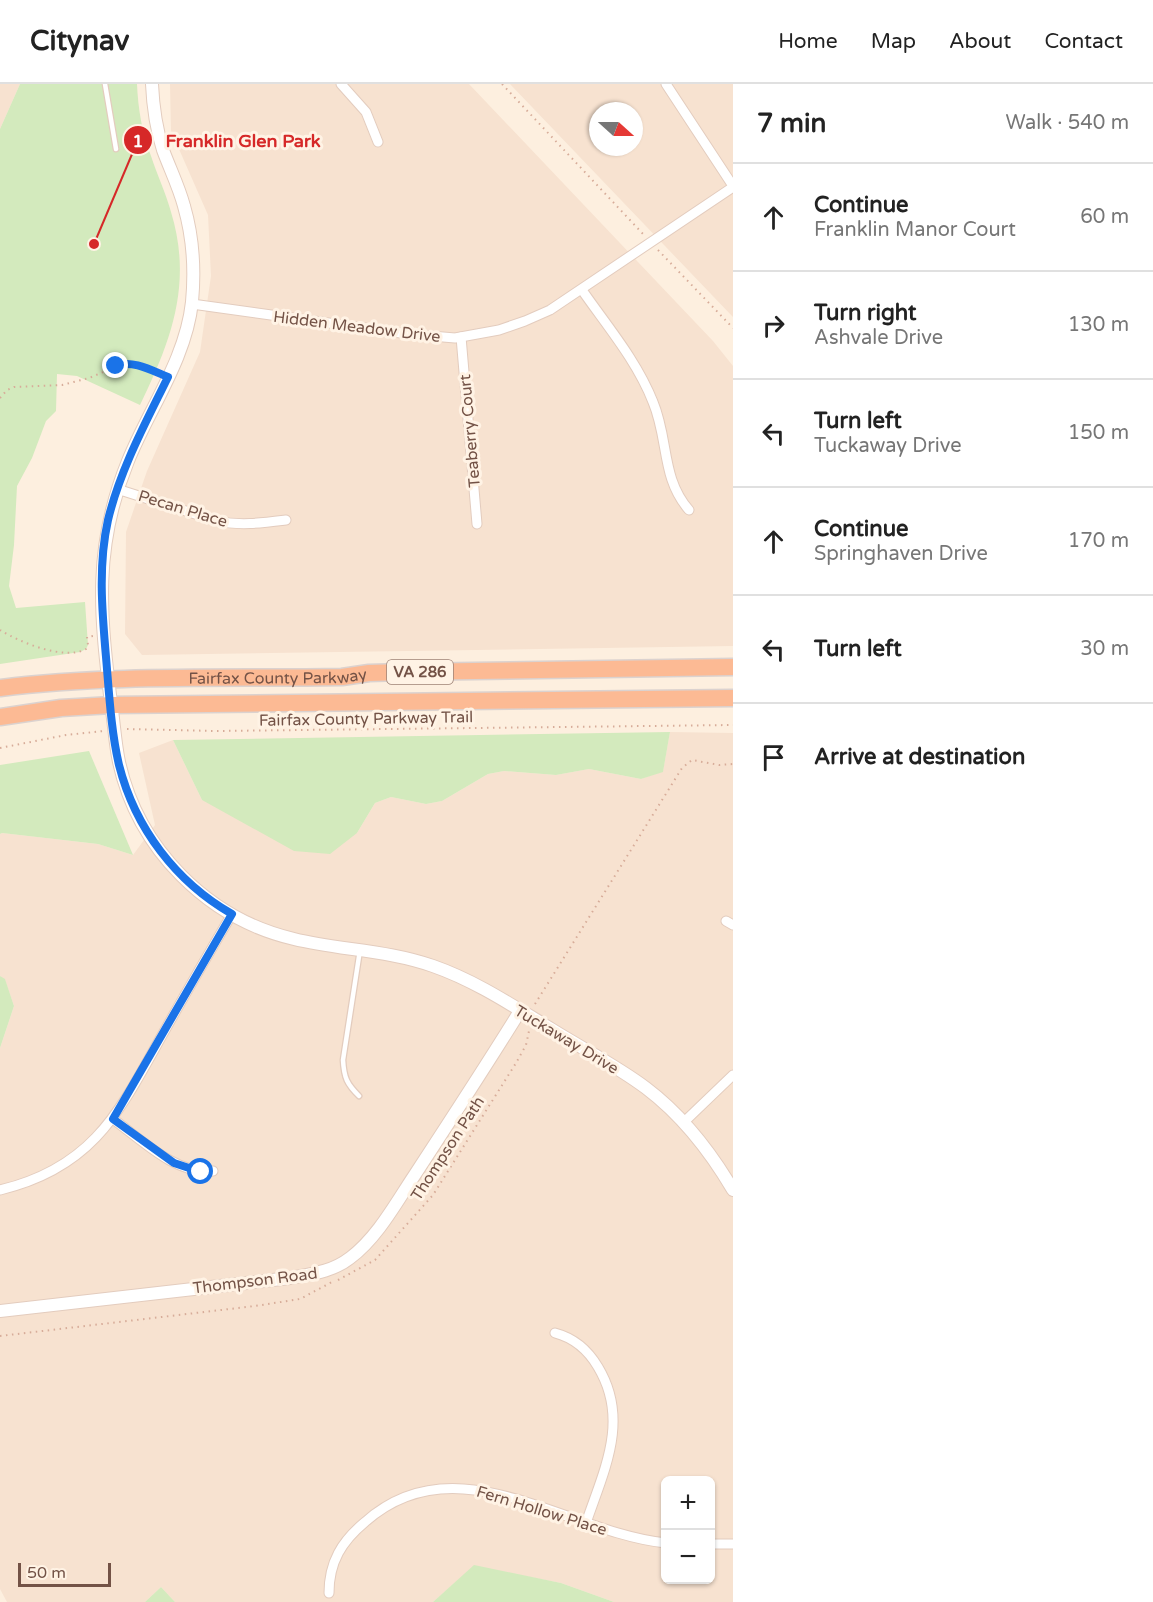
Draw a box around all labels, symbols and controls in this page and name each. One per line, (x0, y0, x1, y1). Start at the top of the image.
text: Citynav (30, 24, 129, 58)
text: Home (778, 29, 838, 54)
text: Map (871, 29, 916, 54)
text: About (949, 29, 1011, 54)
text: Contact (1044, 29, 1123, 54)
north arrow (589, 102, 643, 156)
text: 7 min (757, 108, 826, 139)
text: Walk · 540 m (1006, 111, 1129, 135)
callout: Franklin Glen Park (123, 122, 332, 158)
text: 1 (132, 130, 144, 152)
text: Franklin Glen Park (165, 130, 321, 152)
text: Continue (814, 192, 909, 218)
icon: ahead (757, 201, 790, 234)
text: 60 m (1080, 205, 1129, 229)
text: Franklin Manor Court (814, 218, 1016, 242)
text: Turn right (814, 300, 916, 326)
street label: Hidden Meadow Drive (272, 307, 442, 347)
icon: right (757, 309, 790, 342)
text: 130 m (1068, 313, 1129, 337)
text: Ashvale Drive (814, 326, 943, 350)
route end (102, 352, 128, 378)
street label: Teaberry Court (455, 373, 485, 488)
text: Turn left (814, 408, 902, 434)
icon: left (757, 417, 790, 450)
text: 150 m (1068, 421, 1129, 445)
text: Tuckaway Drive (814, 434, 962, 458)
street label: Pecan Place (136, 486, 230, 532)
text: Continue (814, 516, 909, 542)
icon: ahead (757, 525, 790, 558)
text: 170 m (1068, 529, 1129, 553)
text: Springhaven Drive (814, 542, 988, 566)
icon: left (757, 633, 790, 666)
text: Turn left (814, 636, 902, 662)
text: 30 m (1080, 637, 1129, 661)
road number: VA 286 (387, 660, 453, 684)
street label: Fairfax County Parkway (188, 664, 369, 689)
street label: Fairfax County Parkway Trail (259, 707, 473, 731)
icon: arrive (757, 741, 790, 774)
text: Arrive at destination (814, 744, 1025, 770)
street label: Tuckaway Drive (511, 1001, 622, 1079)
street label: Thompson Path (407, 1093, 489, 1204)
route start (187, 1158, 213, 1184)
street label: Thompson Road (192, 1263, 319, 1299)
map controls (661, 1476, 715, 1584)
button: + (661, 1476, 715, 1530)
street label: Fern Hollow Place (474, 1482, 609, 1540)
button: − (661, 1530, 715, 1584)
scale bar (18, 1560, 111, 1588)
text: 50 m (27, 1563, 66, 1583)

